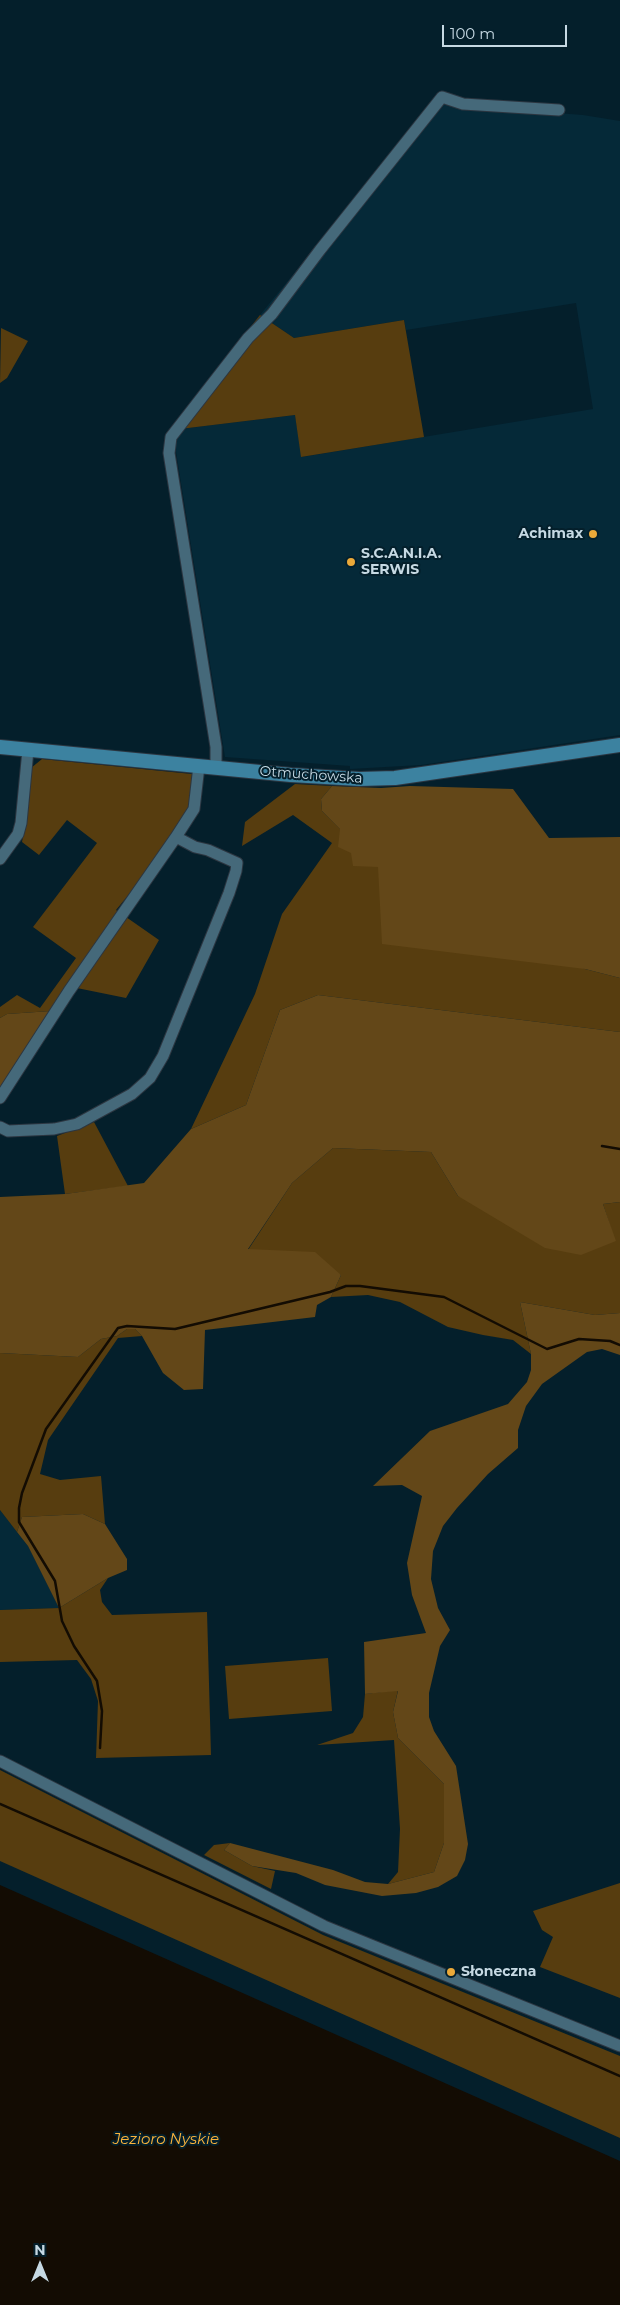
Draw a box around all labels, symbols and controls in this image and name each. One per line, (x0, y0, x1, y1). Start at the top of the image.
scale bar (445, 15, 570, 47)
text: 100 m (450, 24, 495, 43)
place label: Achimax (519, 526, 583, 542)
marker: Achimax (587, 528, 599, 540)
place label: S.C.A.N.I.A. SERWIS (361, 546, 441, 578)
marker: S.C.A.N.I.A. SERWIS (345, 556, 357, 568)
street label: Otmuchowska (259, 763, 363, 787)
place label: Słoneczna (461, 1964, 536, 1980)
marker: Słoneczna (445, 1966, 457, 1978)
water label: Jezioro Nyskie (113, 2131, 219, 2149)
north arrow (15, 2240, 65, 2290)
text: N (34, 2241, 46, 2259)

